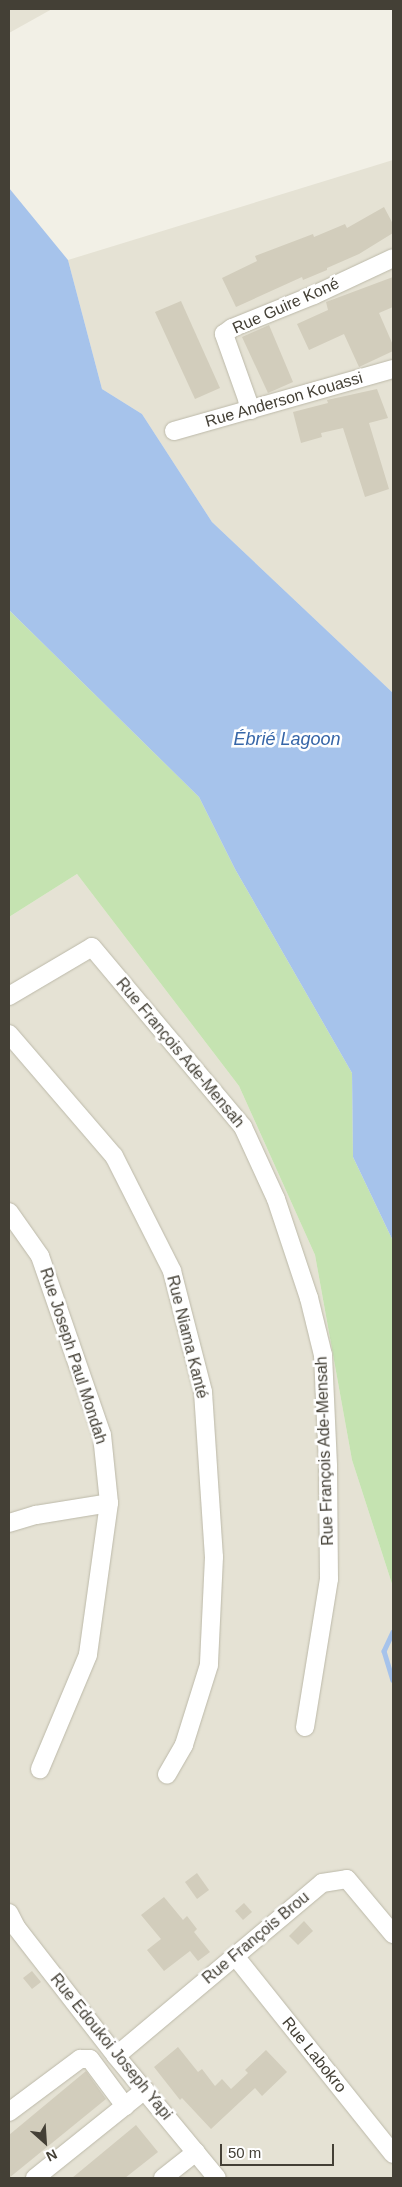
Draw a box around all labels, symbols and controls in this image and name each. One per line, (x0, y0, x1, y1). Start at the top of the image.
street label: Rue Guire Koné (230, 274, 342, 338)
street label: Rue Anderson Kouassi (203, 368, 365, 432)
water label: Ébrié Lagoon (233, 728, 341, 750)
street label: Rue François Ade-Mensah (111, 974, 249, 1132)
street label: Rue Joseph Paul Mondah (35, 1265, 111, 1447)
street label: Rue Niama Kanté (162, 1273, 212, 1401)
street label: Rue François Ade-Mensah (312, 1356, 338, 1546)
street label: Rue François Brou (199, 1888, 313, 1988)
street label: Rue Edoukoi Joseph Yapi (46, 1970, 176, 2124)
street label: Rue Labokro (278, 2013, 350, 2097)
north arrow (20, 2117, 70, 2167)
scale bar (222, 2134, 336, 2166)
text: 50 m (228, 2144, 261, 2161)
text: N (44, 2146, 60, 2165)

